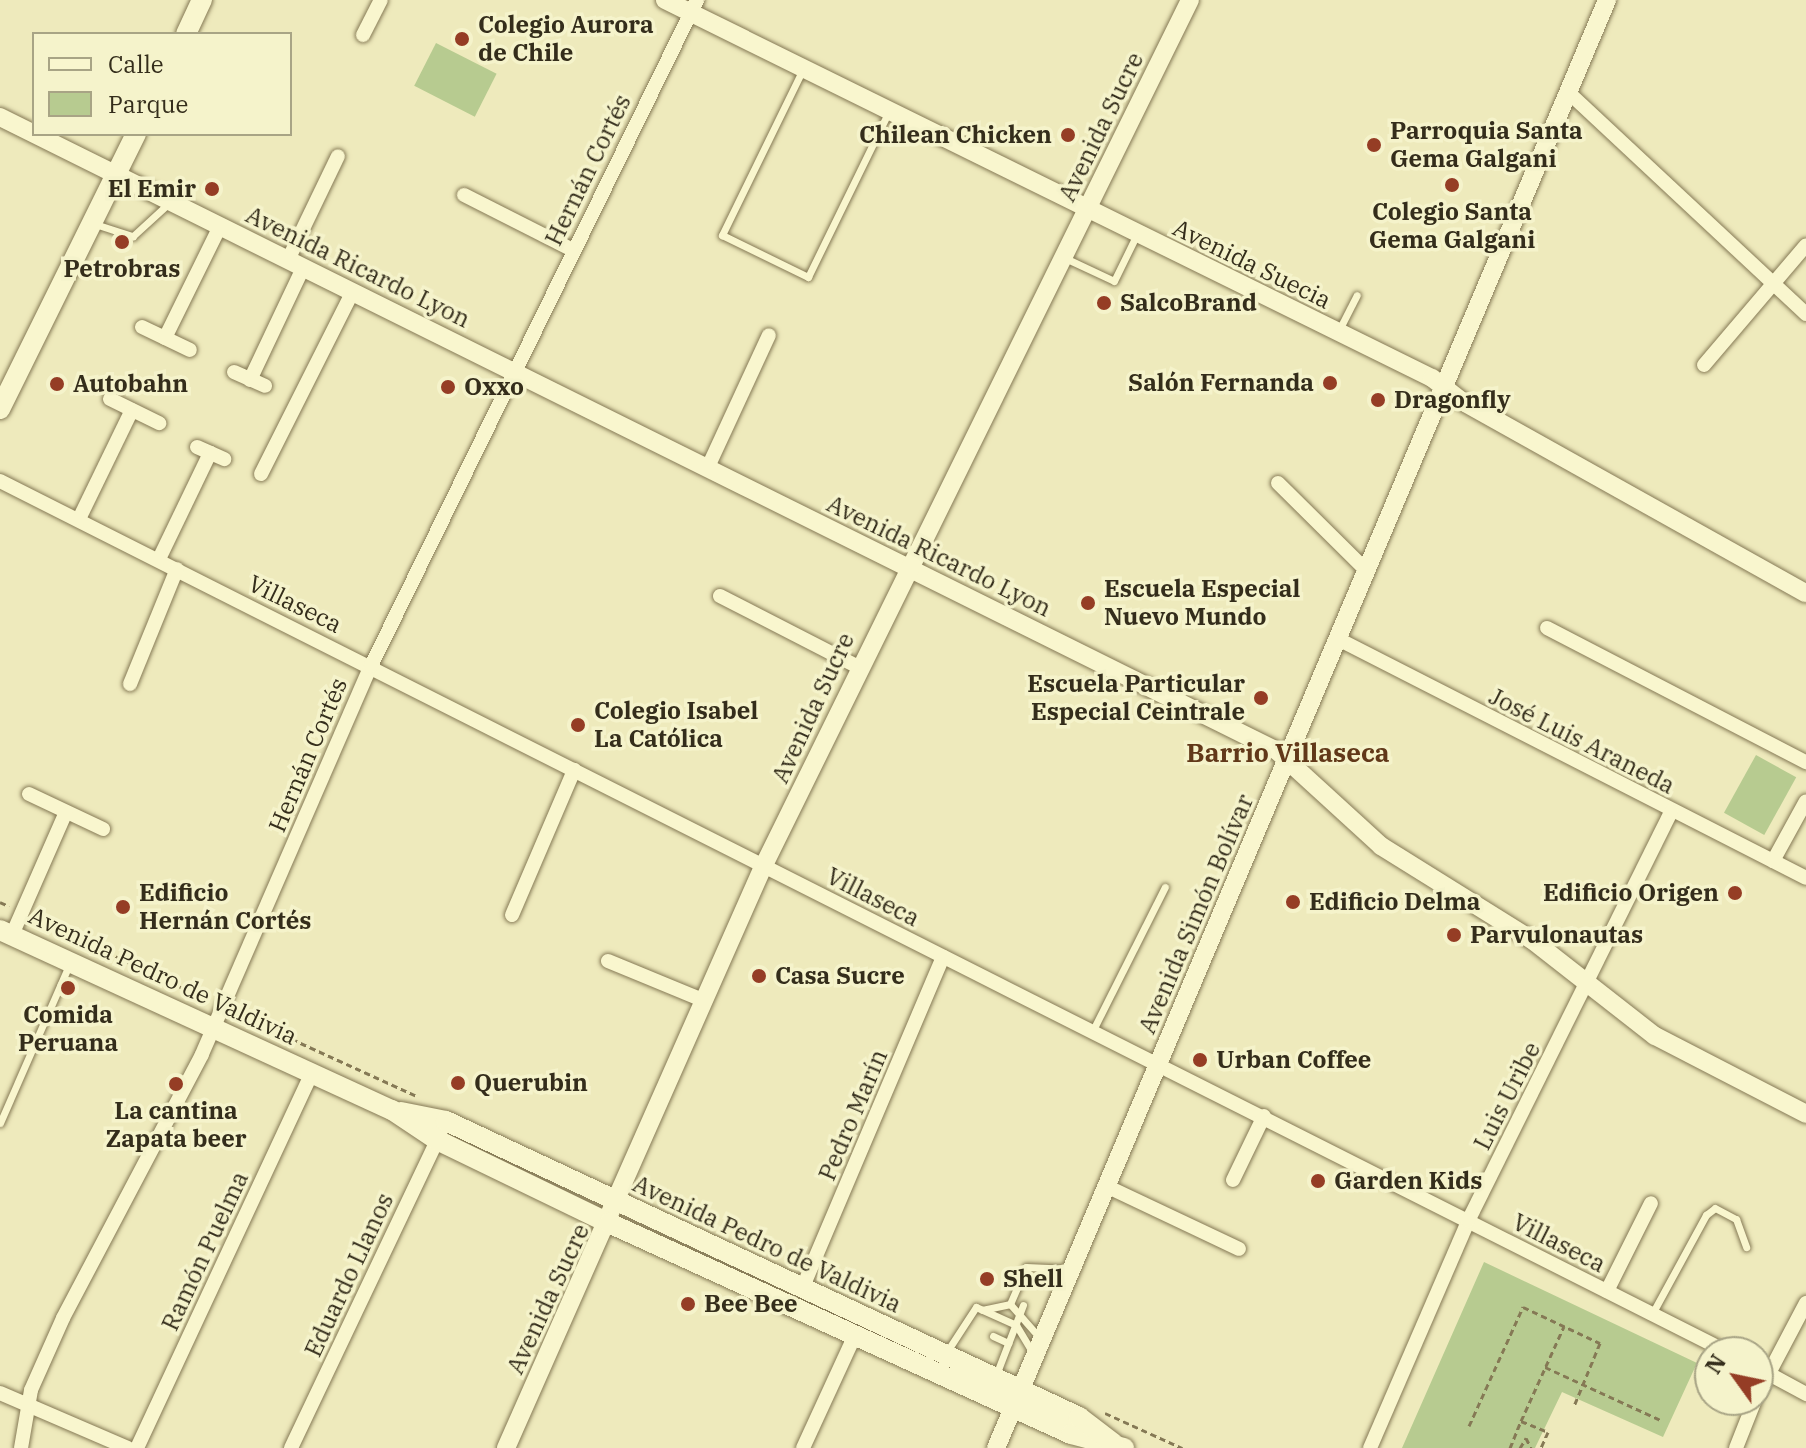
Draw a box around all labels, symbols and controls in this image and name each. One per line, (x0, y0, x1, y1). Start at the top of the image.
place label: Colegio Aurora de Chile (478, 11, 654, 67)
marker: Colegio Aurora de Chile (453, 30, 471, 48)
legend (32, 32, 292, 136)
text: Calle (108, 48, 164, 80)
street label: Avenida Sucre (1052, 48, 1150, 206)
text: Parque (108, 88, 188, 120)
street label: Hernán Cortés (539, 90, 637, 250)
place label: Parroquia Santa Gema Galgani (1390, 117, 1583, 173)
place label: Chilean Chicken (859, 121, 1052, 149)
marker: Chilean Chicken (1059, 126, 1077, 144)
marker: Parroquia Santa Gema Galgani (1365, 136, 1383, 154)
place label: El Emir (108, 175, 196, 203)
marker: Colegio Santa Gema Galgani (1443, 176, 1461, 194)
marker: El Emir (203, 180, 221, 198)
place label: Colegio Santa Gema Galgani (1369, 198, 1535, 254)
street label: Avenida Ricardo Lyon (241, 200, 475, 334)
street label: Avenida Suecia (1168, 213, 1336, 315)
marker: Petrobras (113, 233, 131, 251)
place label: Petrobras (64, 255, 180, 283)
place label: SalcoBrand (1120, 289, 1257, 317)
marker: SalcoBrand (1095, 294, 1113, 312)
place label: Salón Fernanda (1128, 369, 1314, 397)
place label: Autobahn (73, 370, 188, 398)
place label: Oxxo (464, 373, 524, 401)
marker: Salón Fernanda (1321, 374, 1339, 392)
marker: Autobahn (48, 375, 66, 393)
marker: Oxxo (439, 378, 457, 396)
place label: Dragonfly (1394, 386, 1511, 414)
marker: Dragonfly (1369, 391, 1387, 409)
street label: Avenida Ricardo Lyon (822, 489, 1056, 623)
street label: Villaseca (244, 569, 346, 639)
place label: Escuela Especial Nuevo Mundo (1104, 575, 1300, 631)
marker: Escuela Especial Nuevo Mundo (1079, 594, 1097, 612)
street label: Avenida Sucre (766, 628, 860, 788)
place label: Escuela Particular Especial Ceintrale (1027, 670, 1245, 726)
street label: Hernán Cortés (263, 674, 353, 836)
street label: José Luis Araneda (1484, 682, 1680, 800)
marker: Escuela Particular Especial Ceintrale (1252, 689, 1270, 707)
place label: Colegio Isabel La Católica (594, 697, 758, 753)
marker: Colegio Isabel La Católica (569, 716, 587, 734)
district label: Barrio Villaseca (1186, 737, 1390, 769)
street label: Avenida Simón Bolívar (1133, 790, 1259, 1038)
street label: Villaseca (822, 861, 924, 933)
place label: Edificio Hernán Cortés (139, 879, 312, 935)
place label: Edificio Origen (1543, 879, 1719, 907)
marker: Edificio Origen (1726, 884, 1744, 902)
place label: Edificio Delma (1309, 888, 1481, 916)
marker: Edificio Delma (1284, 893, 1302, 911)
marker: Edificio Hernán Cortés (114, 898, 132, 916)
street label: Avenida Pedro de Valdivia (24, 901, 302, 1051)
place label: Parvulonautas (1470, 921, 1643, 949)
marker: Parvulonautas (1445, 926, 1463, 944)
place label: Casa Sucre (775, 962, 905, 990)
marker: Casa Sucre (750, 967, 768, 985)
marker: Comida Peruana (59, 979, 77, 997)
place label: Comida Peruana (18, 1001, 118, 1057)
street label: Luis Uribe (1468, 1037, 1546, 1155)
street label: Pedro Marín (812, 1045, 894, 1185)
place label: Urban Coffee (1216, 1046, 1371, 1074)
marker: Urban Coffee (1191, 1051, 1209, 1069)
place label: Querubin (474, 1069, 588, 1097)
marker: Querubin (449, 1074, 467, 1092)
marker: La cantina Zapata beer (167, 1075, 185, 1093)
place label: La cantina Zapata beer (105, 1097, 247, 1153)
street label: Ramón Puelma (156, 1167, 254, 1335)
place label: Garden Kids (1334, 1167, 1482, 1195)
street label: Avenida Pedro de Valdivia (628, 1169, 906, 1319)
marker: Garden Kids (1309, 1172, 1327, 1190)
street label: Eduardo Llanos (299, 1189, 399, 1361)
street label: Villaseca (1508, 1207, 1610, 1279)
street label: Avenida Sucre (501, 1219, 595, 1379)
place label: Shell (1003, 1265, 1063, 1293)
marker: Shell (978, 1270, 996, 1288)
place label: Bee Bee (704, 1290, 798, 1318)
marker: Bee Bee (679, 1295, 697, 1313)
north arrow (1694, 1336, 1774, 1416)
text: N (1698, 1349, 1732, 1379)

